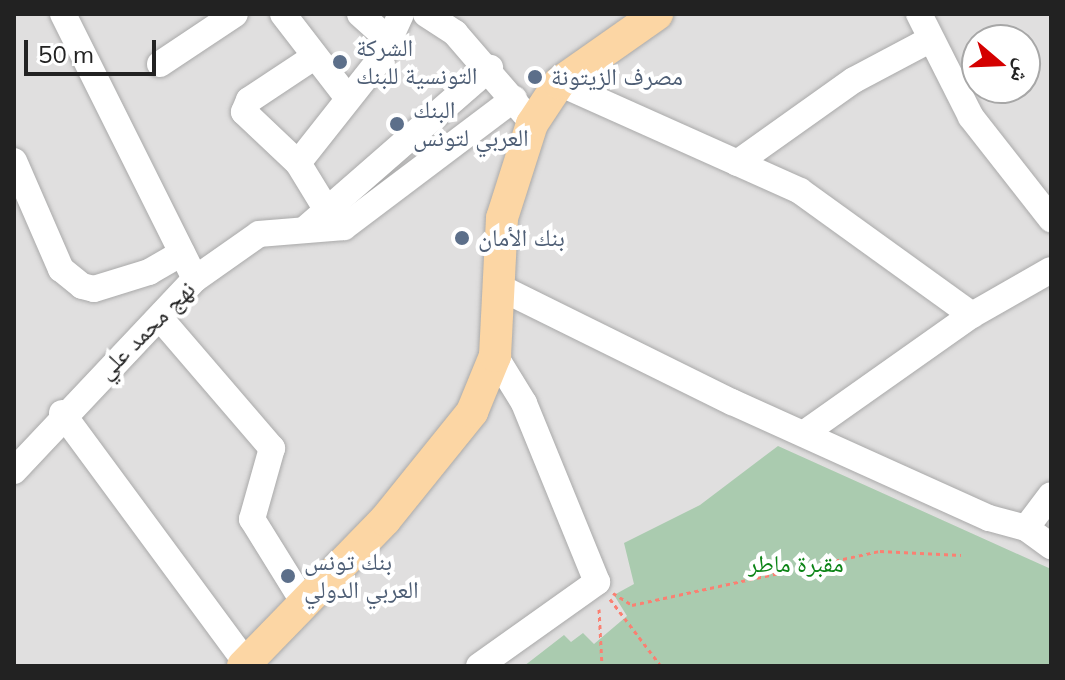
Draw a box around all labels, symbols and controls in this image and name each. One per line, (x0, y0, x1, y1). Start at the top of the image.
scale bar (28, 24, 160, 74)
north arrow (961, 24, 1041, 104)
place label: الشركة التونسية للبنك (356, 34, 478, 90)
text: 50 m (38, 39, 94, 69)
marker: الشركة التونسية للبنك (331, 53, 349, 71)
text: ش (1005, 56, 1039, 87)
place label: مصرف الزيتونة (551, 63, 683, 91)
marker: مصرف الزيتونة (526, 68, 544, 86)
place label: البنك العربي لتونس (413, 96, 529, 152)
marker: البنك العربي لتونس (388, 115, 406, 133)
place label: بنك الأمان (478, 224, 565, 252)
marker: بنك الأمان (453, 229, 471, 247)
street label: نهج محمد علي (91, 275, 201, 385)
place label: بنك تونس العربي الدولي (304, 548, 419, 604)
park label: مقبرة ماطر (748, 550, 844, 578)
marker: بنك تونس العربي الدولي (279, 567, 297, 585)

